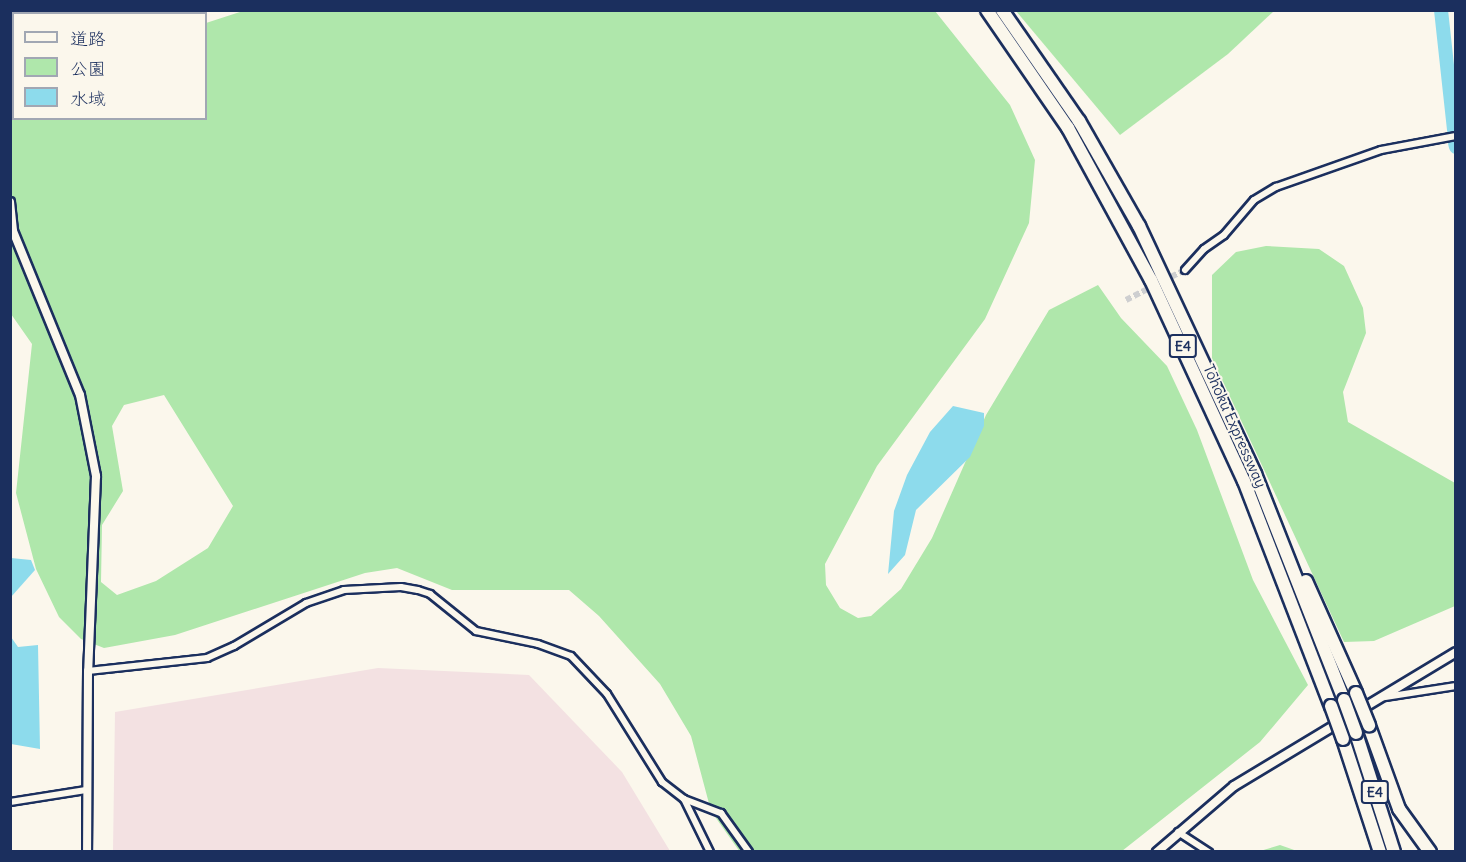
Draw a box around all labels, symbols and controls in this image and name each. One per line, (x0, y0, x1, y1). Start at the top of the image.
legend (12, 12, 207, 120)
text: 道路 (70, 27, 106, 50)
text: 公園 (70, 57, 106, 80)
text: 水域 (70, 87, 106, 110)
road number: E4 (1168, 335, 1198, 357)
street label: Tohoku Expressway (1200, 361, 1270, 491)
road number: E4 (1360, 781, 1390, 803)

